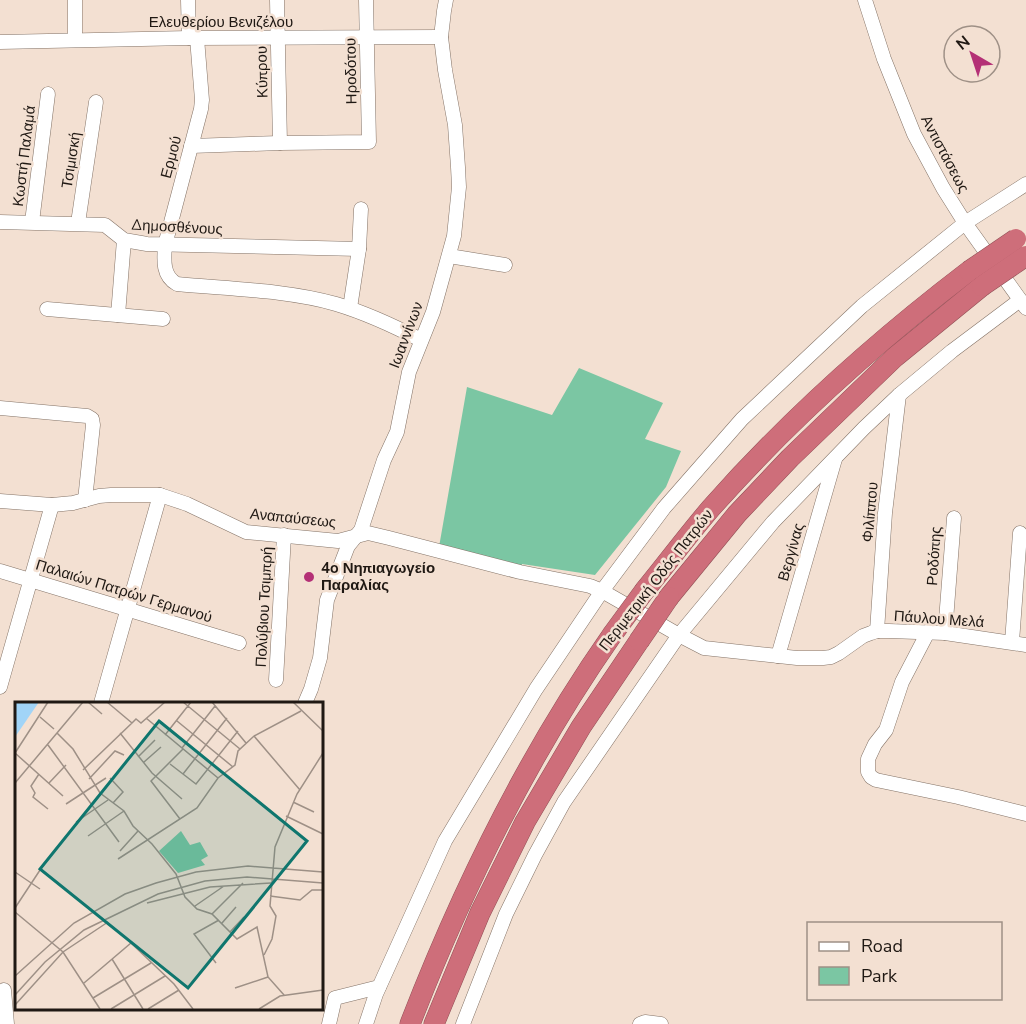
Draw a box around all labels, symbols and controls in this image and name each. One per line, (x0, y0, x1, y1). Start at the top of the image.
street label: Ελευθερίου Βενιζέλου (149, 12, 293, 32)
north arrow (942, 24, 1002, 84)
text: N (952, 31, 975, 55)
street label: Ηροδότου (340, 38, 362, 104)
street label: Κύπρου (252, 46, 272, 98)
street label: Κωστή Παλαμά (8, 104, 40, 208)
street label: Αντιστάσεως (916, 112, 974, 196)
street label: Τσιμισκή (57, 130, 85, 190)
street label: Ερμού (156, 133, 186, 181)
street label: Δημοσθένους (131, 215, 223, 239)
street label: Ιωαννίνων (384, 299, 428, 371)
street label: Φιλίππου (857, 481, 883, 543)
street label: Αναπαύσεως (249, 504, 337, 532)
street label: Περιμετρική Οδός Πατρών (594, 505, 718, 655)
street label: Βεργίνας (773, 521, 809, 583)
street label: Ροδόπης (922, 526, 946, 586)
street label: Πολύβιου Τσιμπρή (251, 546, 277, 668)
street label: Παλαιών Πατρών Γερμανού (33, 555, 215, 627)
place label: 4o Νηπιαγωγείο Παραλίας (321, 558, 435, 595)
marker: 4o Νηπιαγωγείο Παραλίας (302, 570, 316, 584)
street label: Πάυλου Μελά (893, 606, 985, 632)
inset map (15, 702, 322, 1009)
legend (807, 922, 1002, 1000)
text: Road (861, 934, 903, 958)
text: Park (861, 964, 898, 988)

